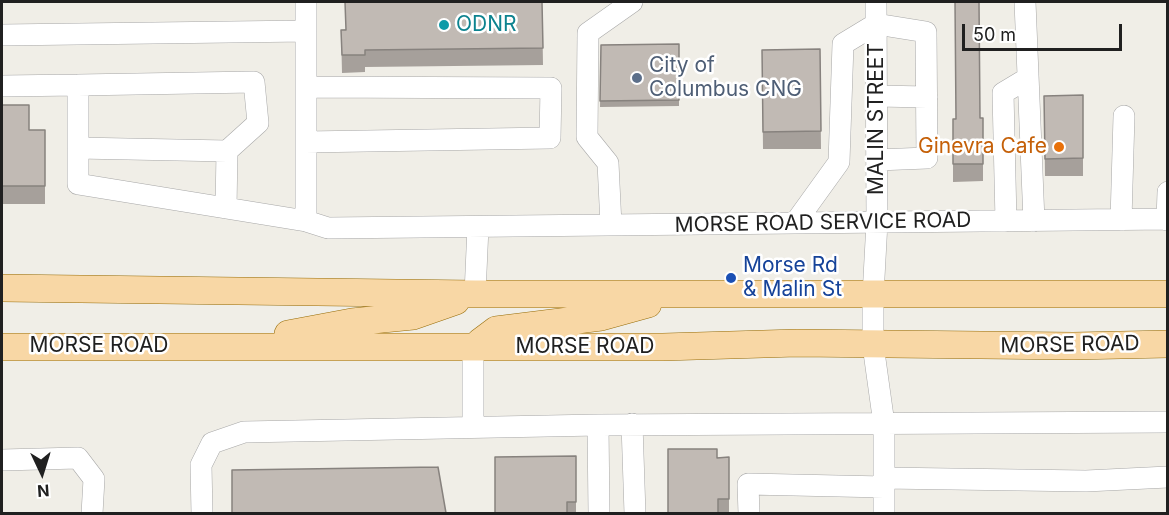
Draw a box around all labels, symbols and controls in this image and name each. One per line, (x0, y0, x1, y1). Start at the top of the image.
place label: ODNR (456, 12, 517, 38)
scale bar (965, 12, 1126, 50)
marker: ODNR (437, 18, 451, 32)
text: 50 m (973, 24, 1016, 45)
street label: MALIN STREET (864, 43, 890, 195)
place label: City of Columbus CNG (649, 53, 802, 103)
marker: City of Columbus CNG (630, 71, 644, 85)
place label: Ginevra Cafe (918, 134, 1047, 160)
marker: Ginevra Cafe (1052, 140, 1066, 154)
street label: MORSE ROAD SERVICE ROAD (674, 208, 972, 238)
place label: Morse Rd & Malin St (743, 253, 842, 303)
marker: Morse Rd & Malin St (724, 271, 738, 285)
street label: MORSE ROAD (1000, 331, 1140, 359)
street label: MORSE ROAD (29, 333, 169, 359)
street label: MORSE ROAD (515, 334, 655, 360)
north arrow (12, 443, 72, 503)
text: N (36, 481, 50, 501)

